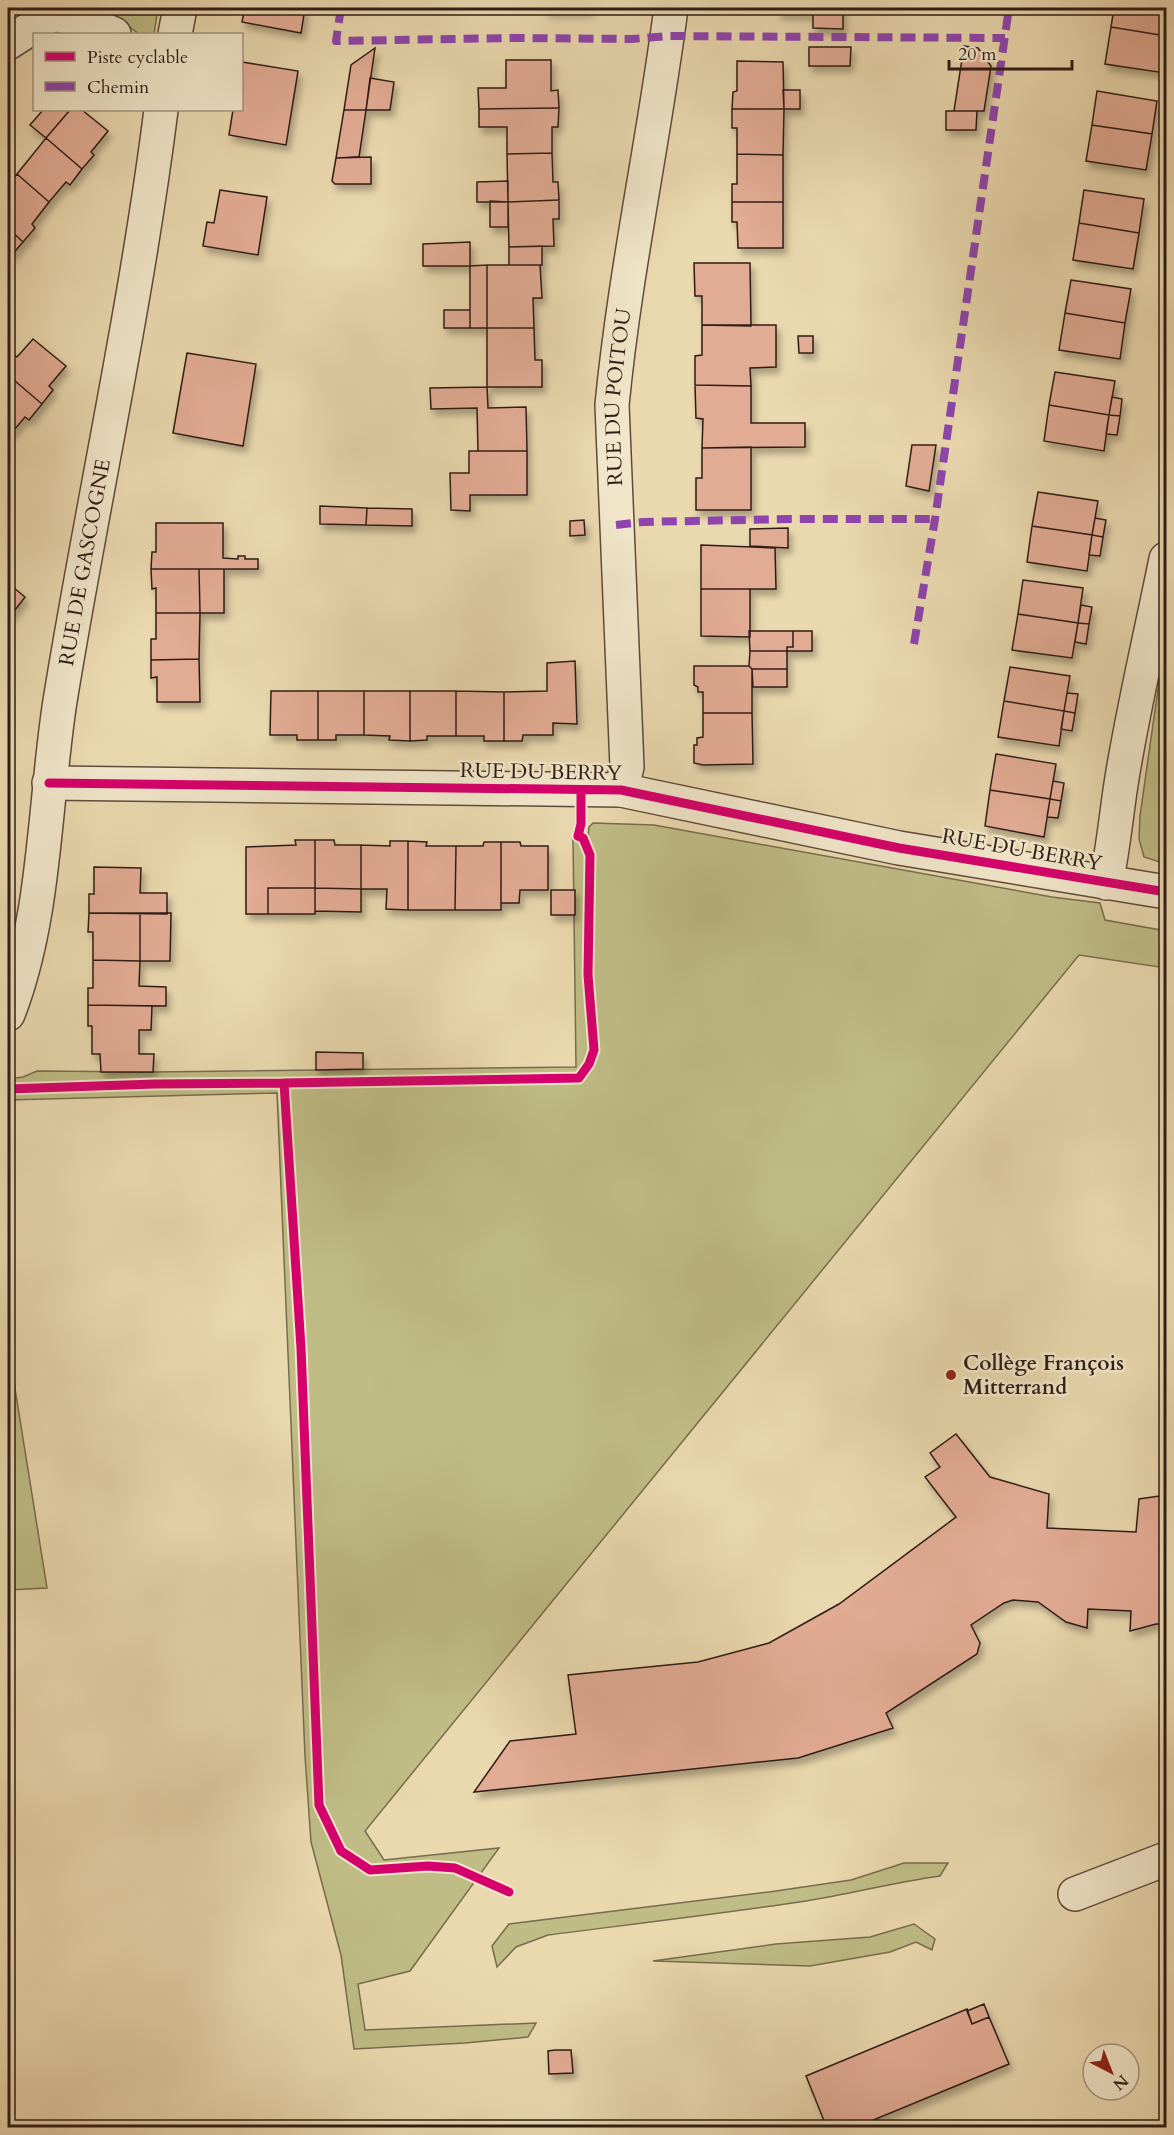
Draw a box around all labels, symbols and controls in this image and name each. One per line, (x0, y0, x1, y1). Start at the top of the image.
legend (33, 33, 243, 111)
scale bar (949, 33, 1072, 71)
text: 20 m (958, 42, 997, 67)
text: Piste cyclable (87, 45, 188, 70)
text: Chemin (87, 75, 150, 100)
street label: RUE DU POITOU (597, 306, 638, 487)
street label: RUE DE GASCOGNE (52, 456, 118, 668)
street label: RUE DU BERRY (460, 756, 623, 788)
street label: RUE DU BERRY (940, 822, 1105, 878)
place label: Collège François Mitterrand (963, 1349, 1124, 1402)
marker: Collège François Mitterrand (944, 1368, 958, 1382)
north arrow (1081, 2042, 1141, 2102)
text: N (1108, 2070, 1133, 2095)

